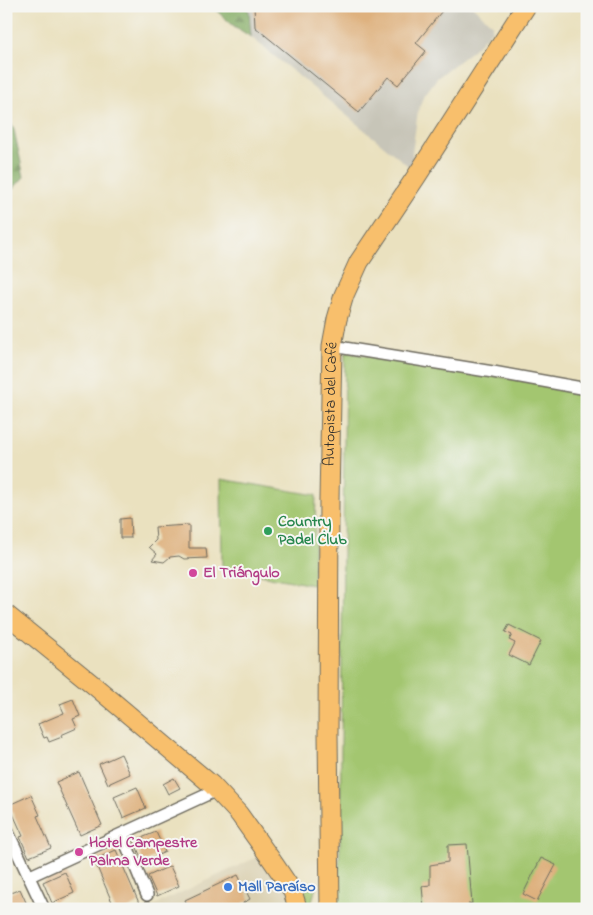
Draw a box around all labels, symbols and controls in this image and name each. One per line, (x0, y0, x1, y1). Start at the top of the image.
street label: Autopista del Café (318, 339, 345, 466)
place label: Country Padel Club (278, 510, 347, 552)
marker: Country Padel Club (262, 525, 274, 537)
place label: El Triángulo (203, 561, 280, 586)
marker: El Triángulo (187, 567, 199, 579)
place label: Hotel Campestre Palma Verde (89, 831, 198, 873)
marker: Hotel Campestre Palma Verde (73, 846, 85, 858)
place label: Mall Paraíso (238, 875, 316, 899)
marker: Mall Paraíso (222, 881, 234, 893)

